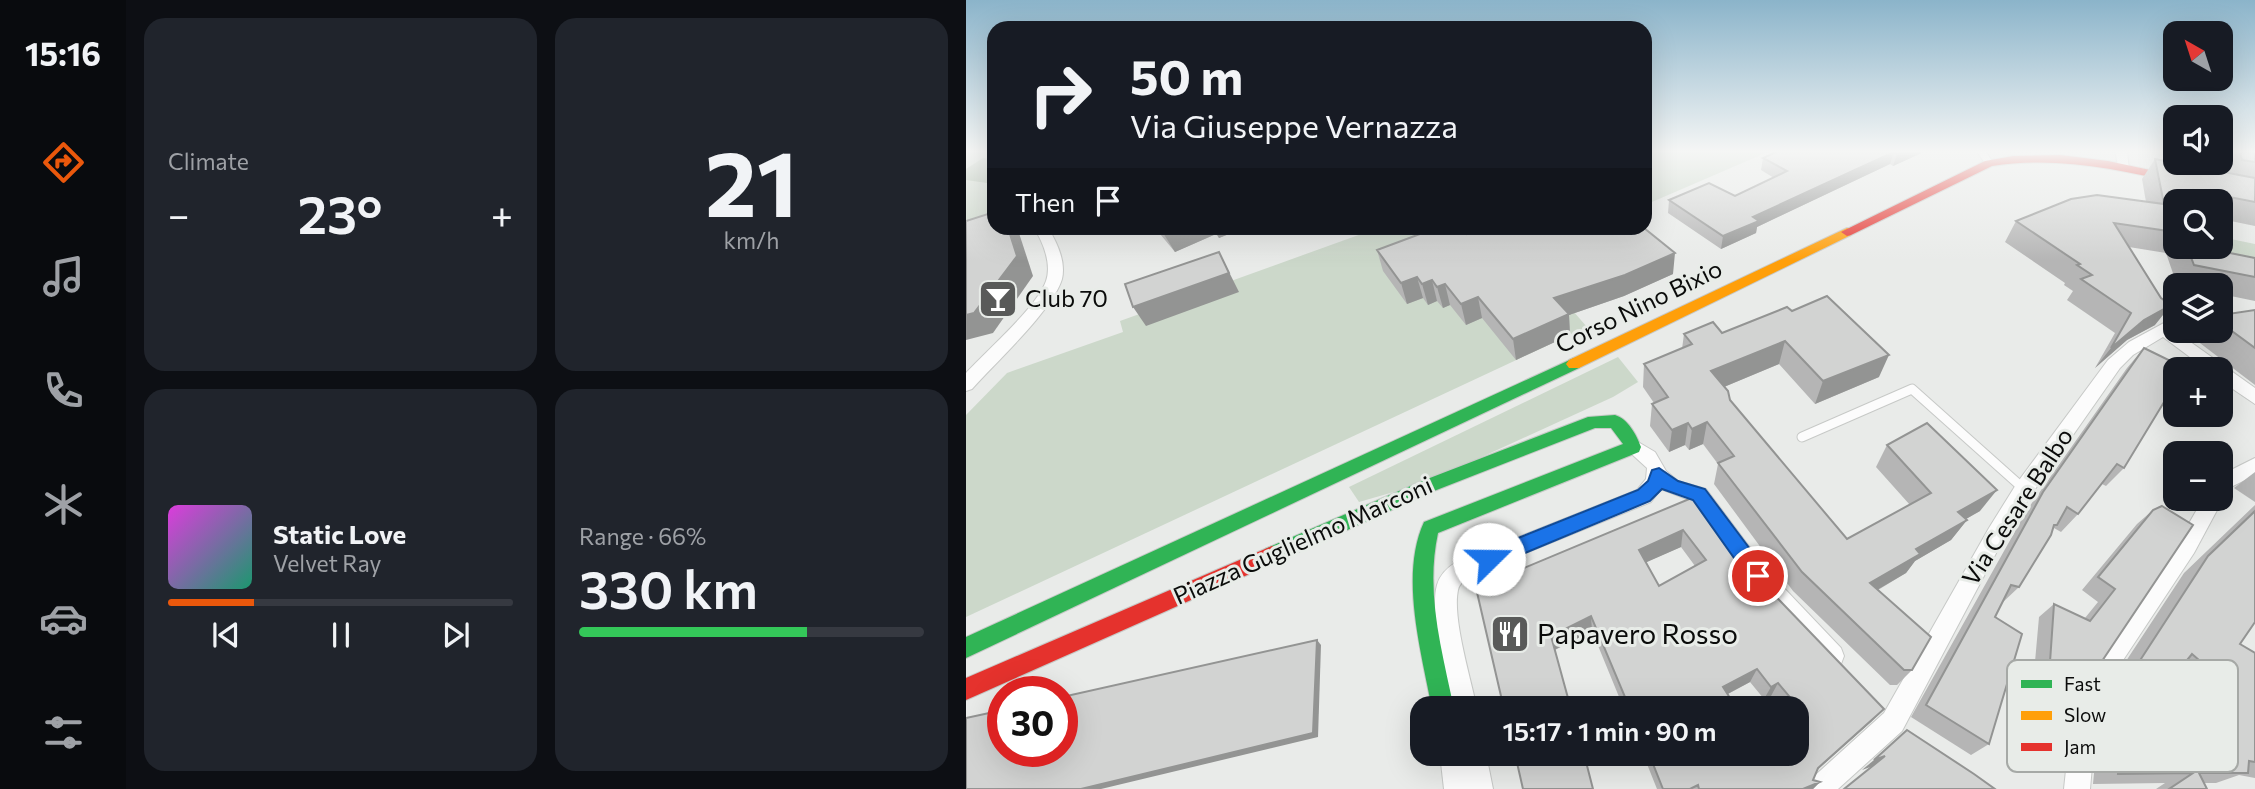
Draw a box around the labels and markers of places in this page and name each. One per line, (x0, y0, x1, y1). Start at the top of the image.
bar icon: Club 70 (977, 278, 1019, 320)
place label: Club 70 (1025, 283, 1108, 312)
pin (1728, 546, 1788, 606)
restaurant icon: Papavero Rosso (1489, 613, 1531, 655)
place label: Papavero Rosso (1537, 616, 1738, 650)

